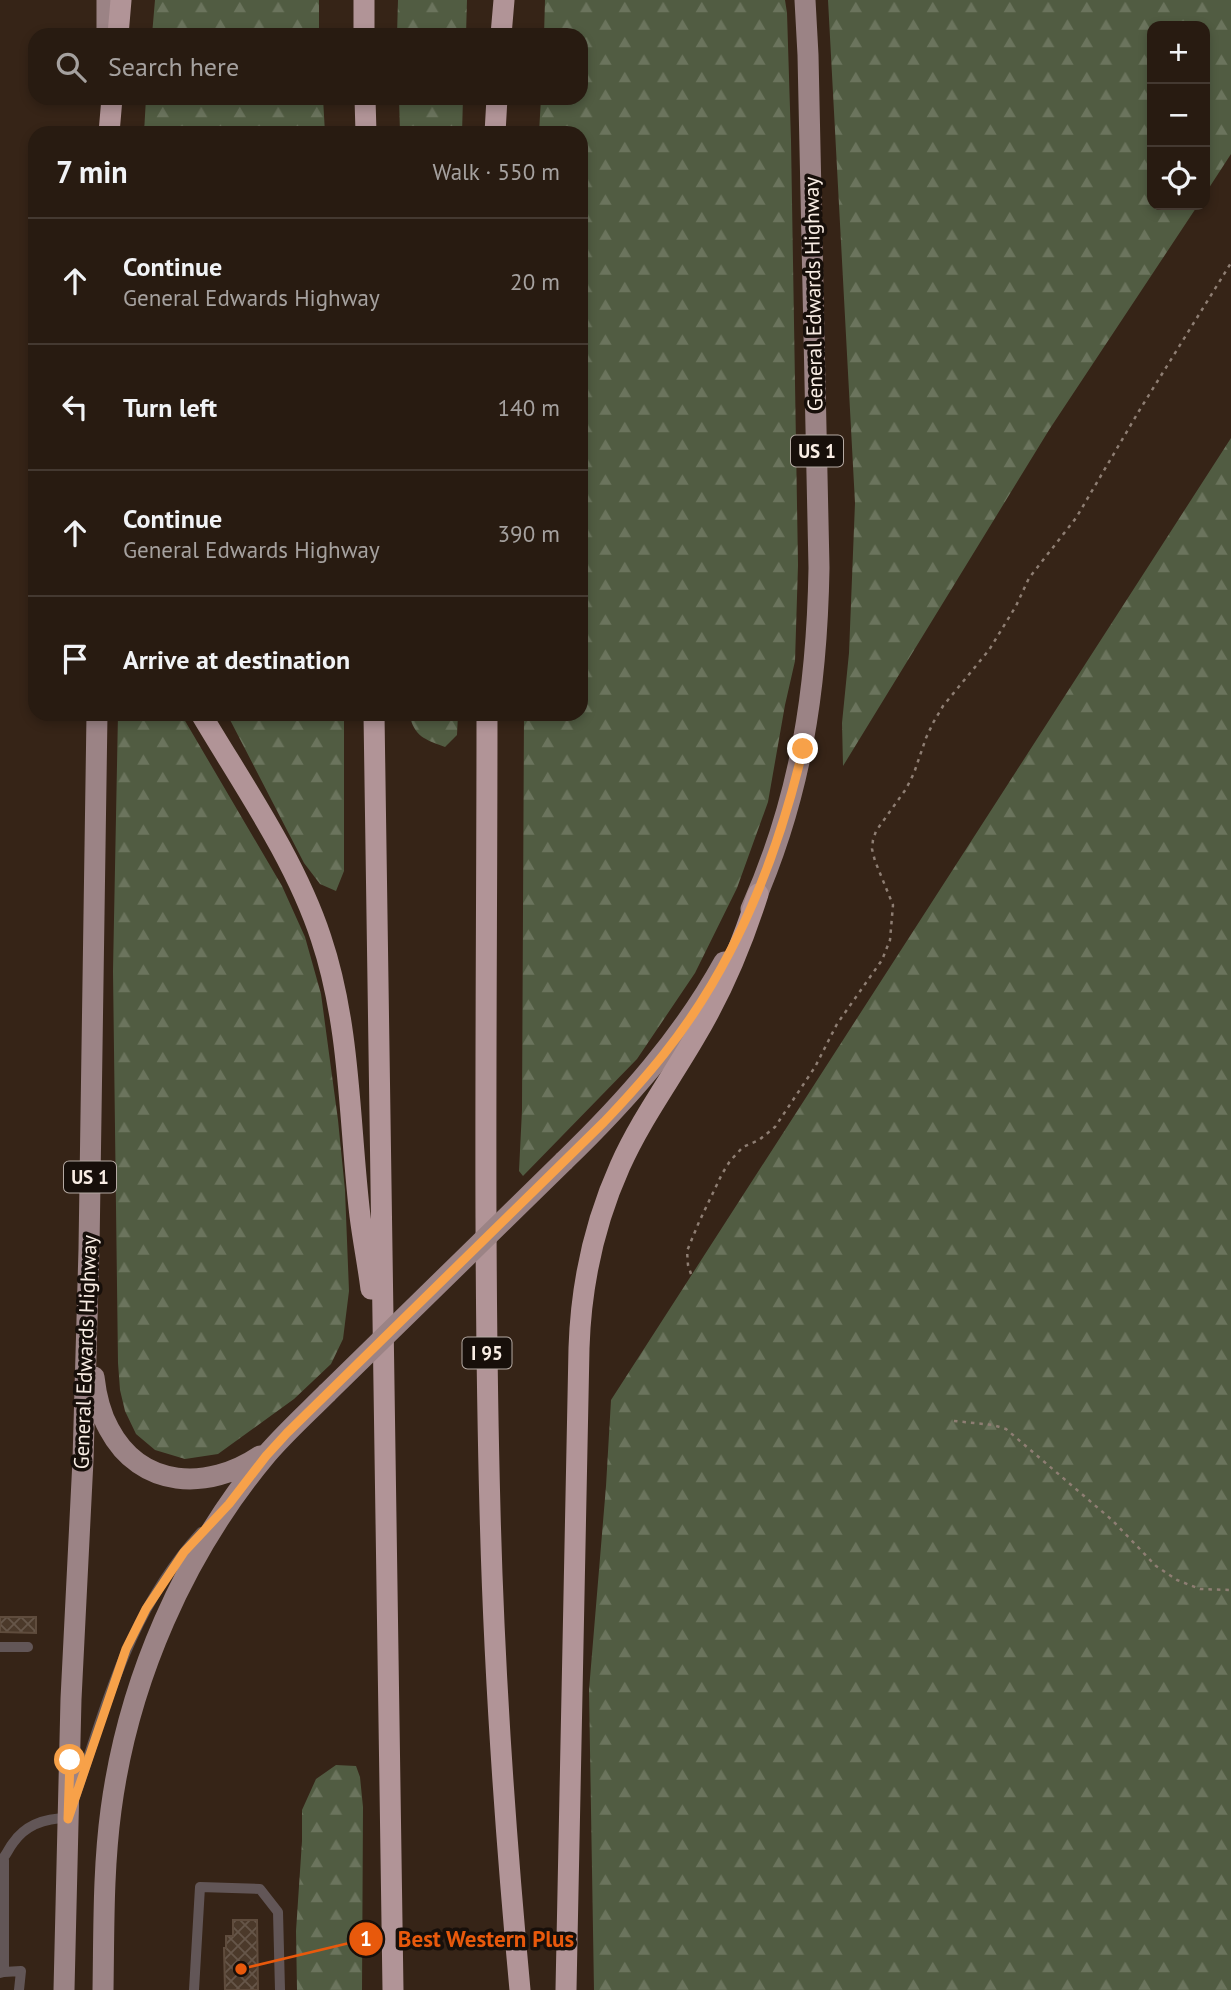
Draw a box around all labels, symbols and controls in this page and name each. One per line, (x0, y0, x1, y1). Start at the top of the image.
map controls (1147, 21, 1210, 210)
button: + (1147, 21, 1210, 84)
search box (28, 28, 588, 105)
icon: search (52, 48, 90, 86)
text: Search here (108, 50, 239, 83)
button: − (1147, 84, 1210, 147)
button: locate (1147, 147, 1210, 210)
text: 7 min (56, 152, 128, 191)
text: Walk · 550 m (433, 157, 560, 186)
street label: General Edwards Highway (797, 176, 829, 411)
text: Continue (123, 250, 222, 283)
icon: ahead (56, 262, 94, 300)
text: 20 m (510, 267, 560, 296)
text: General Edwards Highway (123, 283, 380, 312)
icon: left (56, 388, 94, 426)
text: Turn left (123, 391, 217, 424)
text: 140 m (498, 393, 560, 422)
road number: US 1 (791, 436, 843, 466)
text: Continue (123, 502, 222, 535)
icon: ahead (56, 514, 94, 552)
text: 390 m (498, 519, 560, 548)
text: General Edwards Highway (123, 535, 380, 564)
icon: arrive (56, 640, 94, 678)
text: Arrive at destination (123, 643, 350, 676)
route end (787, 733, 818, 764)
road number: US 1 (64, 1162, 116, 1192)
street label: General Edwards Highway (67, 1234, 103, 1470)
road number: I 95 (462, 1338, 512, 1368)
route start (54, 1744, 85, 1775)
callout: Best Western Plus (349, 1917, 589, 1961)
text: Best Western Plus (398, 1924, 574, 1953)
text: 1 (360, 1925, 372, 1952)

